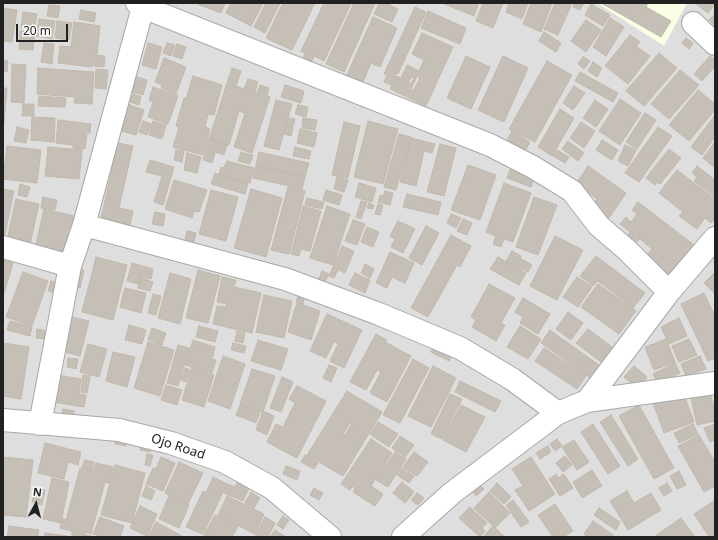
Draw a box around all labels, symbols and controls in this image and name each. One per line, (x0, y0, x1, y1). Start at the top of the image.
scale bar (18, 16, 70, 42)
text: 20 m (23, 22, 51, 39)
street label: Ojo Road (149, 431, 207, 463)
north arrow (16, 484, 56, 524)
text: N (32, 484, 43, 500)

